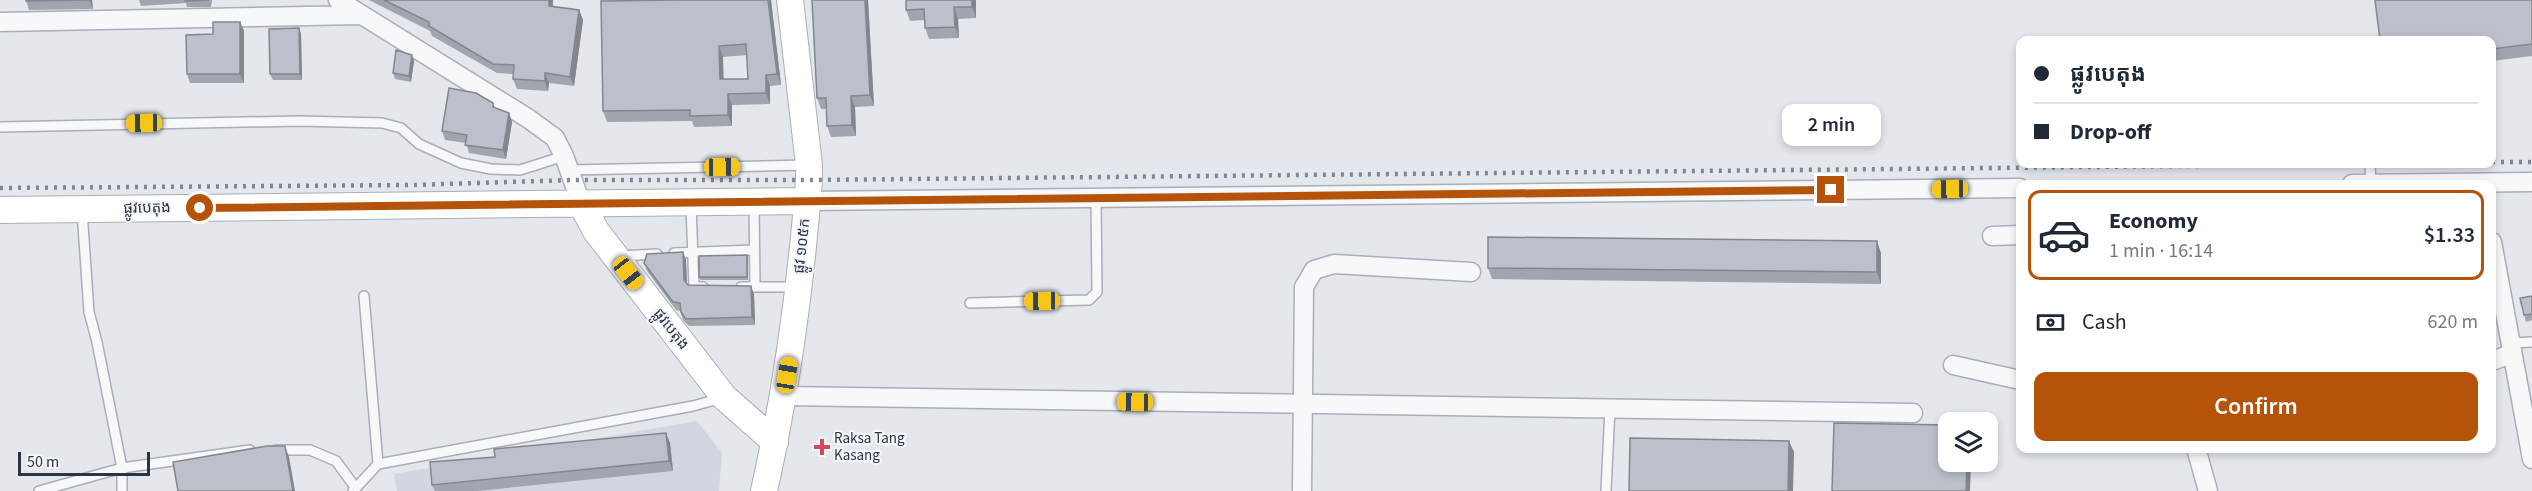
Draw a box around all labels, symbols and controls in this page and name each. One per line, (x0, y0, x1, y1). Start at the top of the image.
text: ផ្លូវបេតុង (2070, 58, 2146, 90)
callout: 2 min (1782, 103, 1880, 145)
text: 2 min (1808, 111, 1855, 139)
car (126, 114, 162, 132)
text: Drop-off (2070, 116, 2151, 148)
car (704, 158, 740, 176)
route end (1817, 176, 1844, 203)
car (1932, 180, 1968, 198)
route start (186, 194, 213, 221)
street label: ផ្លូវបេតុង (123, 197, 171, 221)
text: Economy (2109, 205, 2198, 237)
icon: car (2037, 208, 2091, 262)
street label: ផ្លូវ ១០៥ក (789, 217, 818, 275)
text: $1.33 (2424, 219, 2475, 251)
text: 1 min · 16:14 (2109, 237, 2213, 265)
car (610, 253, 646, 293)
car (1024, 292, 1060, 310)
street label: ផ្លូវបេតុង (646, 304, 694, 356)
icon: cash (2034, 306, 2067, 339)
text: Cash (2082, 306, 2127, 338)
text: 620 m (2428, 308, 2478, 336)
car (775, 356, 799, 394)
button: Confirm (2034, 372, 2478, 441)
car (1117, 393, 1153, 411)
map controls (1938, 412, 1998, 472)
button: layers (1938, 412, 1998, 472)
place label: Raksa Tang Kasang (834, 428, 905, 466)
marker: Raksa Tang Kasang (815, 440, 829, 454)
scale bar (18, 449, 150, 476)
text: 50 m (27, 451, 59, 473)

